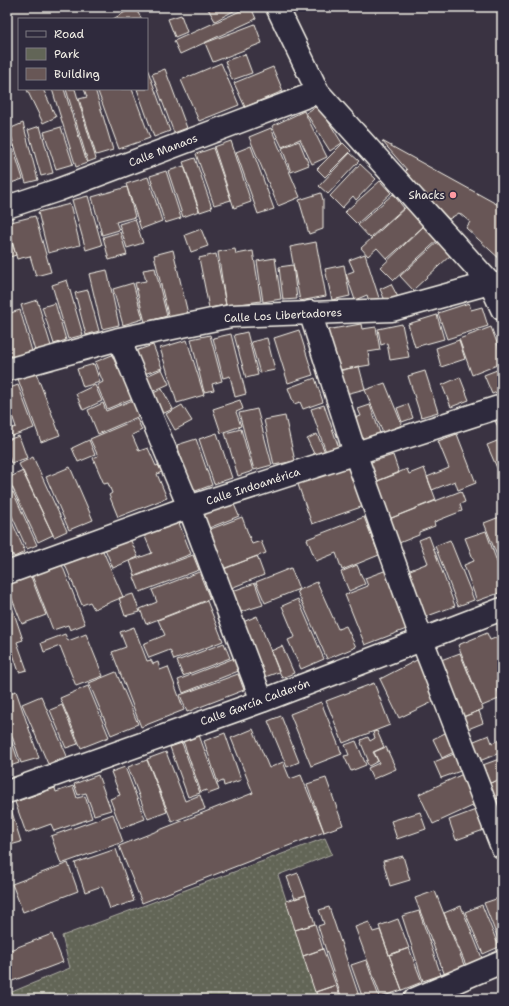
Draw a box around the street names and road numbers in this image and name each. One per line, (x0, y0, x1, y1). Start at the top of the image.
street label: Calle Manaos (127, 130, 200, 170)
street label: Calle Los Libertadores (224, 305, 342, 326)
street label: Calle Indoamérica (204, 464, 302, 509)
street label: Calle García Calderón (198, 676, 312, 729)

